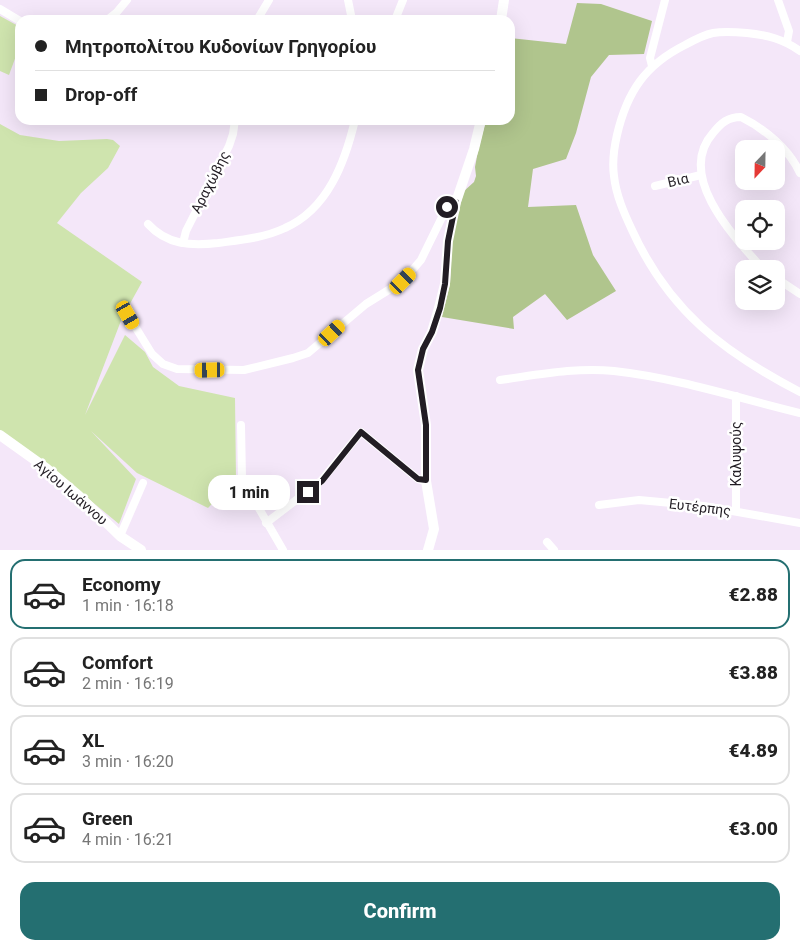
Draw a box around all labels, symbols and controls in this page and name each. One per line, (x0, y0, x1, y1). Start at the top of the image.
text: Μητροπολίτου Κυδονίων Γρηγορίου (65, 35, 376, 58)
text: Drop-off (65, 83, 137, 106)
north arrow (735, 140, 785, 190)
map controls (735, 140, 785, 310)
street label: Αραχώβης (187, 148, 233, 216)
street label: Βια (666, 170, 690, 190)
route start (436, 196, 458, 218)
button: locate (735, 200, 785, 250)
button: layers (735, 260, 785, 310)
car (387, 265, 418, 297)
car (114, 298, 141, 332)
car (315, 317, 348, 349)
car (194, 362, 225, 378)
street label: Καλυψούς (728, 422, 745, 486)
street label: Αγίου Ιωάννου (31, 456, 111, 528)
callout: 1 min (208, 474, 290, 510)
route end (297, 481, 319, 503)
text: 1 min (229, 483, 269, 502)
street label: Ευτέρπης (668, 495, 732, 519)
icon: car (22, 572, 67, 617)
text: Economy (82, 573, 161, 596)
text: €2.88 (729, 583, 778, 606)
text: 1 min · 16:18 (82, 596, 174, 615)
icon: car (22, 650, 67, 695)
text: Comfort (82, 651, 153, 674)
text: €3.88 (729, 661, 778, 684)
text: 2 min · 16:19 (82, 674, 174, 693)
icon: car (22, 728, 67, 773)
text: XL (82, 729, 104, 752)
text: €4.89 (729, 739, 778, 762)
text: 3 min · 16:20 (82, 752, 174, 771)
icon: car (22, 806, 67, 851)
text: Green (82, 807, 133, 830)
text: €3.00 (729, 817, 778, 840)
text: 4 min · 16:21 (82, 830, 174, 849)
button: Confirm (20, 882, 780, 940)

